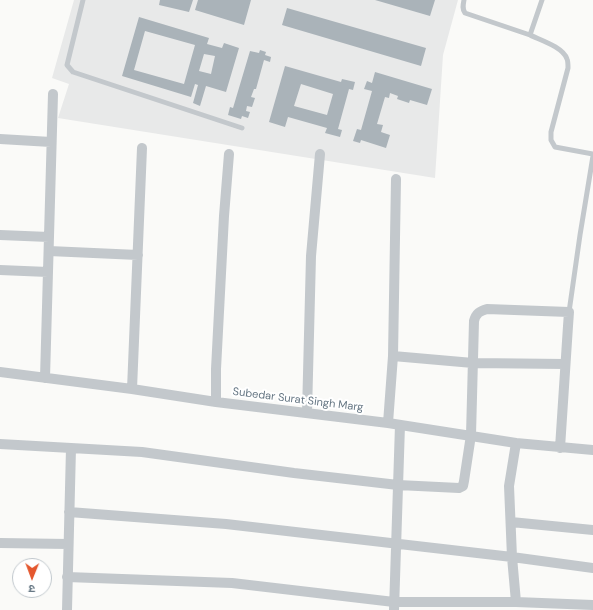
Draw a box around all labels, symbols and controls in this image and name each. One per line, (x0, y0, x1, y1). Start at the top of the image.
street label: Subedar Surat Singh Marg (232, 385, 364, 415)
north arrow (12, 558, 52, 598)
text: उ (28, 582, 35, 596)

